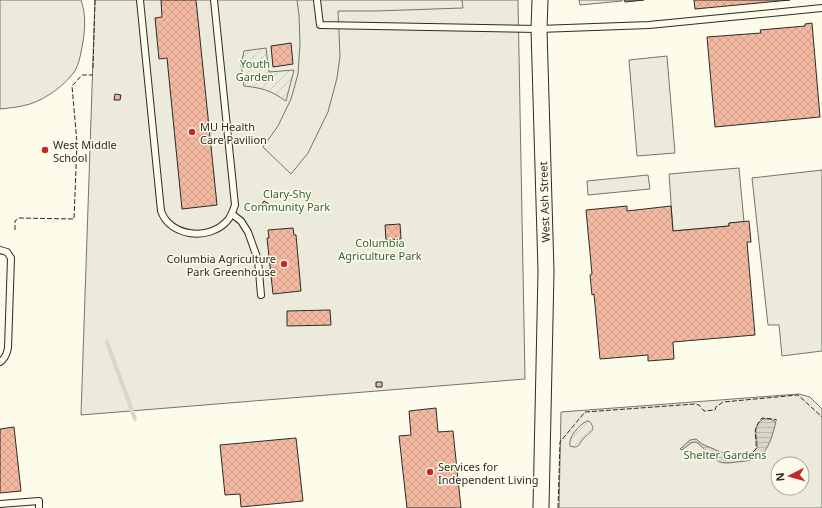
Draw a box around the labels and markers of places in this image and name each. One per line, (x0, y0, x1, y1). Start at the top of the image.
place label: MU Health Care Pavilion (200, 119, 267, 147)
marker: MU Health Care Pavilion (187, 127, 197, 137)
place label: West Middle School (53, 137, 117, 165)
marker: West Middle School (40, 145, 50, 155)
place label: Columbia Agriculture Park Greenhouse (166, 251, 276, 279)
marker: Columbia Agriculture Park Greenhouse (279, 259, 289, 269)
place label: Services for Independent Living (438, 459, 538, 487)
marker: Services for Independent Living (425, 467, 435, 477)

